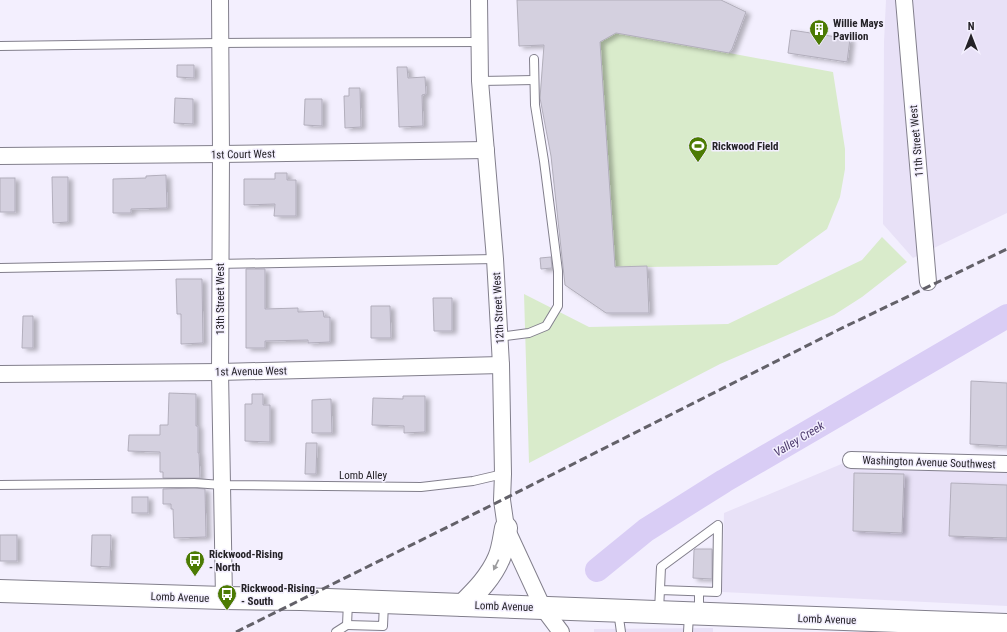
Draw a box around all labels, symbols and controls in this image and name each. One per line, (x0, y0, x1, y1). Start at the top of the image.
north arrow (951, 16, 991, 56)
place label: Willie Mays Pavilion (833, 17, 883, 43)
building icon: Willie Mays Pavilion (808, 18, 830, 46)
text: N (968, 20, 975, 33)
street label: 11th Street West (907, 105, 926, 177)
sports icon: Rickwood Field (687, 135, 709, 163)
place label: Rickwood Field (712, 140, 779, 153)
street label: 1st Court West (211, 147, 275, 162)
street label: 13th Street West (214, 263, 227, 335)
street label: 12th Street West (490, 272, 507, 344)
street label: 1st Avenue West (215, 364, 287, 379)
water label: Valley Creek (771, 418, 827, 460)
street label: Washington Avenue Southwest (862, 454, 996, 471)
street label: Lomb Alley (339, 469, 387, 482)
place label: Rickwood-Rising - North (209, 548, 283, 574)
bus stop icon: Rickwood-Rising - North (184, 549, 206, 577)
one-way arrow (493, 559, 499, 571)
place label: Rickwood-Rising - South (241, 582, 315, 608)
bus stop icon: Rickwood-Rising - South (216, 583, 238, 611)
street label: Lomb Avenue (150, 590, 210, 605)
street label: Lomb Avenue (474, 599, 534, 614)
street label: Lomb Avenue (797, 612, 857, 627)

